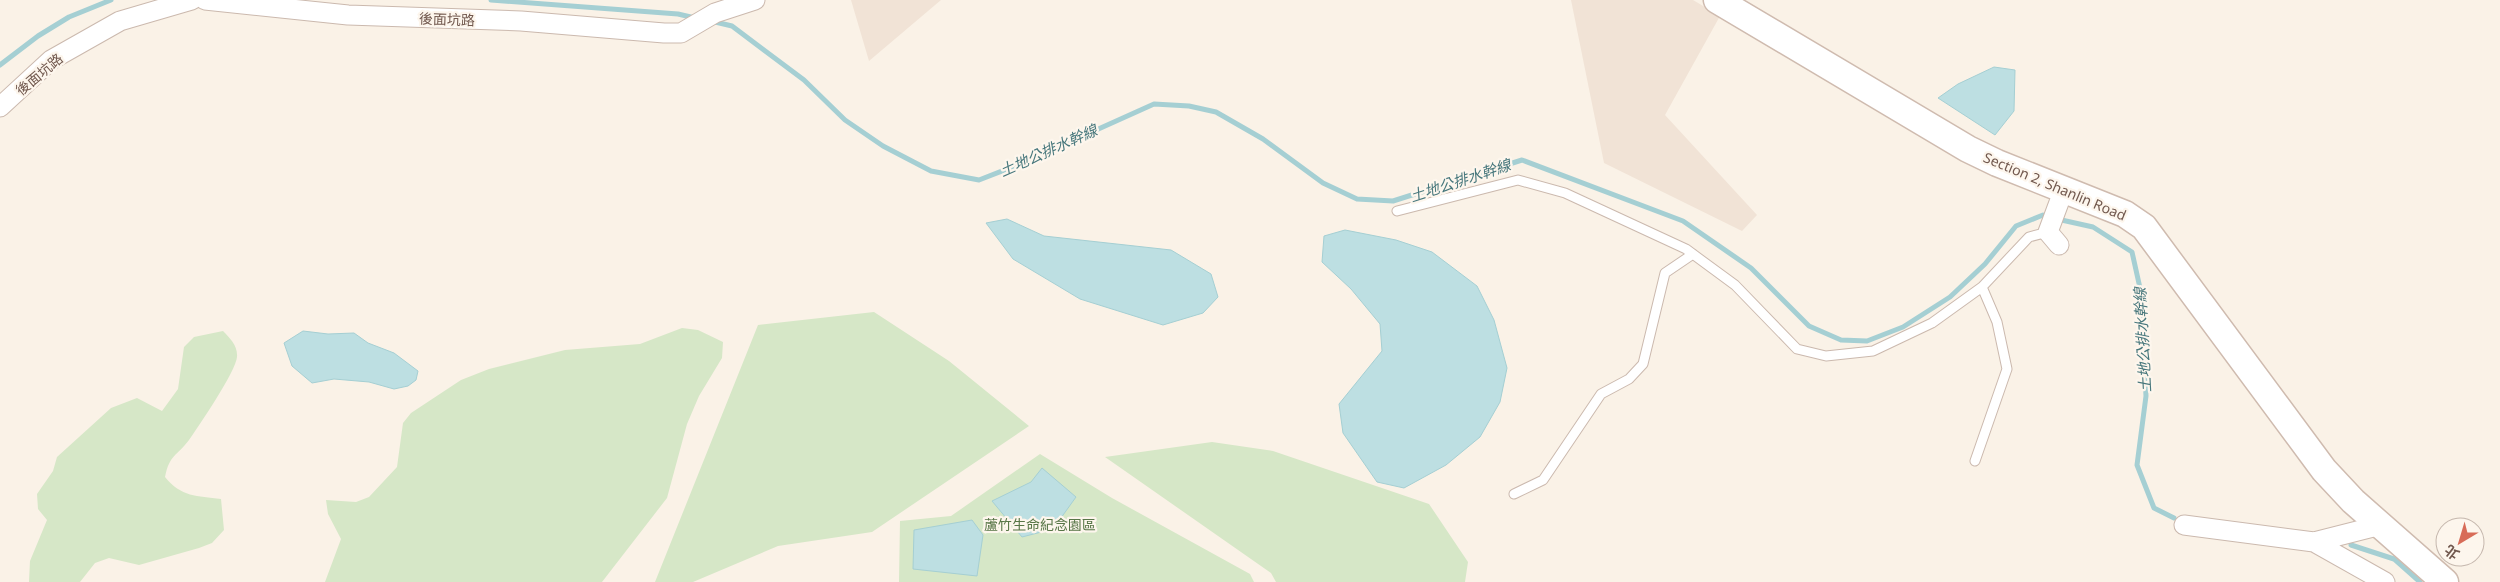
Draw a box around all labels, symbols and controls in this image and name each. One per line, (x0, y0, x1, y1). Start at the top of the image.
street label: 後面坑路 (419, 9, 475, 29)
street label: 後面坑路 (11, 49, 67, 99)
water label: 土地公排水幹線 (996, 119, 1102, 180)
street label: Section 2, Shanlin Road (1981, 147, 2129, 225)
water label: 土地公排水幹線 (1407, 154, 1515, 206)
water label: 土地公排水幹線 (2129, 285, 2155, 393)
park label: 蘆竹生命紀念園區 (984, 515, 1096, 534)
north arrow (2435, 517, 2485, 567)
text: 北 (2440, 541, 2463, 564)

